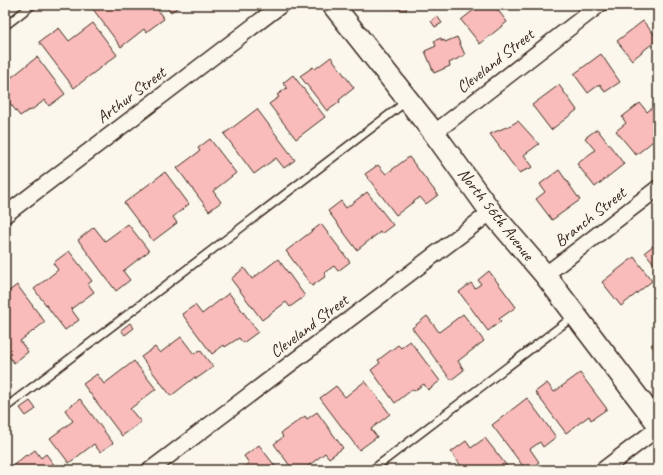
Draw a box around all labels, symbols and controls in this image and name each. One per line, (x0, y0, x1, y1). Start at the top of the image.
street label: Cleveland Street (452, 23, 540, 98)
street label: Arthur Street (92, 61, 172, 128)
street label: North 56th Avenue (453, 164, 540, 266)
street label: Branch Street (550, 181, 632, 251)
street label: Cleveland Street (266, 288, 354, 362)

